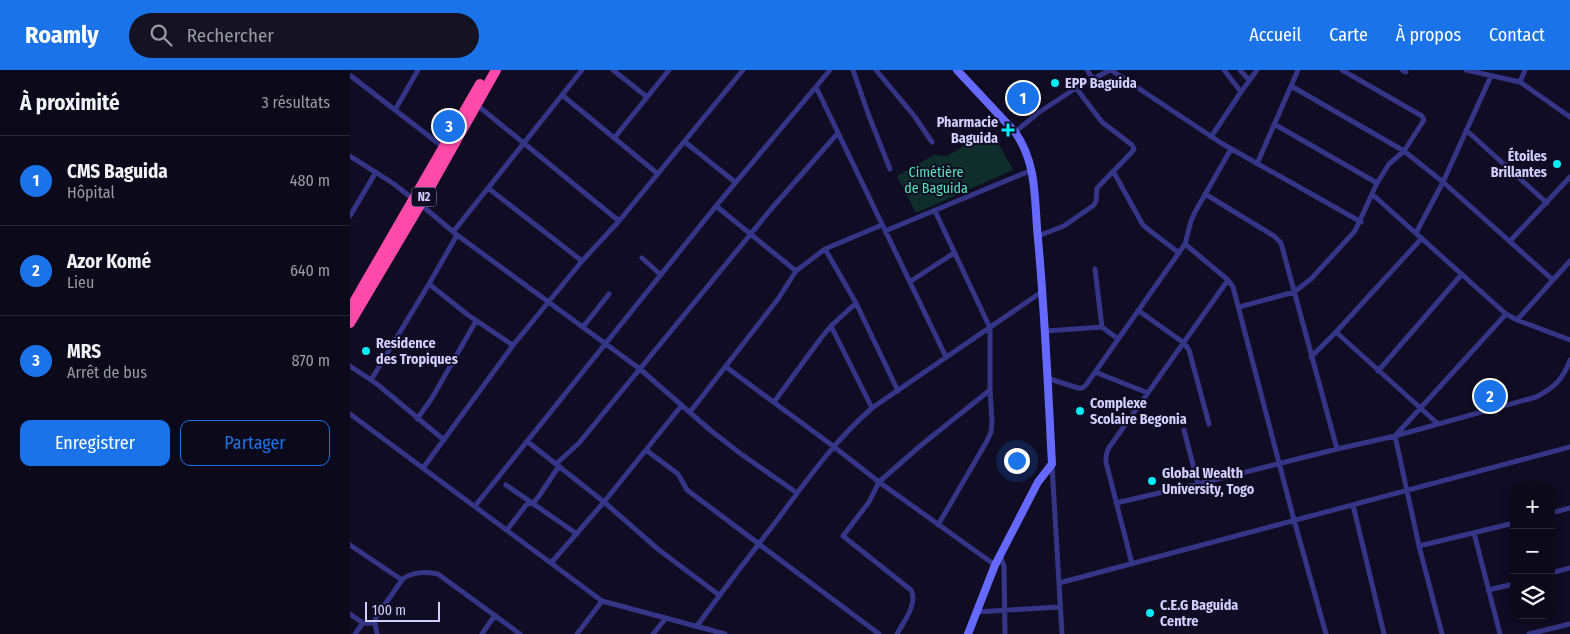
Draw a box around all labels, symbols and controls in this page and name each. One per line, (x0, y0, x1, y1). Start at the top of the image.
search box (129, 13, 479, 58)
text: Roamly (25, 21, 99, 49)
icon: search (147, 21, 175, 49)
text: Rechercher (187, 24, 274, 47)
text: Accueil (1249, 24, 1301, 46)
text: Carte (1329, 24, 1368, 46)
text: À propos (1396, 24, 1461, 46)
text: Contact (1489, 24, 1545, 46)
place label: EPP Baguida (1065, 75, 1137, 92)
marker: EPP Baguida (1049, 77, 1061, 89)
pin: 1 (1007, 79, 1039, 117)
text: À proximité (20, 90, 120, 116)
text: 3 résultats (262, 93, 330, 112)
pin: 3 (433, 107, 465, 145)
place label: Pharmacie Baguida (937, 114, 998, 147)
marker: Pharmacie Baguida (1002, 124, 1014, 136)
place label: Étoiles Brillantes (1491, 147, 1547, 181)
marker: Étoiles Brillantes (1551, 158, 1563, 170)
text: CMS Baguida (67, 160, 168, 183)
park label: Cimétière de Baguida (904, 164, 968, 197)
text: 1 (33, 171, 39, 190)
text: 480 m (290, 171, 330, 190)
text: Hôpital (67, 183, 115, 202)
road number: N2 (412, 188, 436, 206)
text: Azor Komé (67, 250, 151, 273)
text: 2 (32, 261, 40, 280)
text: 640 m (290, 261, 330, 280)
text: Lieu (67, 273, 94, 292)
place label: Residence des Tropiques (376, 335, 458, 368)
text: MRS (67, 340, 101, 363)
marker: Residence des Tropiques (360, 345, 372, 357)
text: 3 (32, 351, 40, 370)
text: 870 m (292, 351, 330, 370)
text: Arrêt de bus (67, 363, 147, 382)
pin: 2 (1474, 377, 1506, 415)
place label: Complexe Scolaire Begonia (1090, 395, 1187, 428)
marker: Complexe Scolaire Begonia (1074, 405, 1086, 417)
button: Enregistrer (20, 420, 170, 466)
button: Partager (180, 420, 330, 466)
your location (1004, 448, 1030, 474)
place label: Global Wealth University, Togo (1162, 465, 1255, 498)
marker: Global Wealth University, Togo (1146, 475, 1158, 487)
map controls (1510, 484, 1555, 619)
button: + (1510, 484, 1555, 529)
button: − (1510, 529, 1555, 574)
button: layers (1510, 574, 1555, 619)
place label: C.E.G Baguida Centre (1160, 597, 1238, 630)
scale bar (365, 599, 440, 622)
text: 100 m (372, 602, 406, 619)
marker: C.E.G Baguida Centre (1144, 607, 1156, 619)

